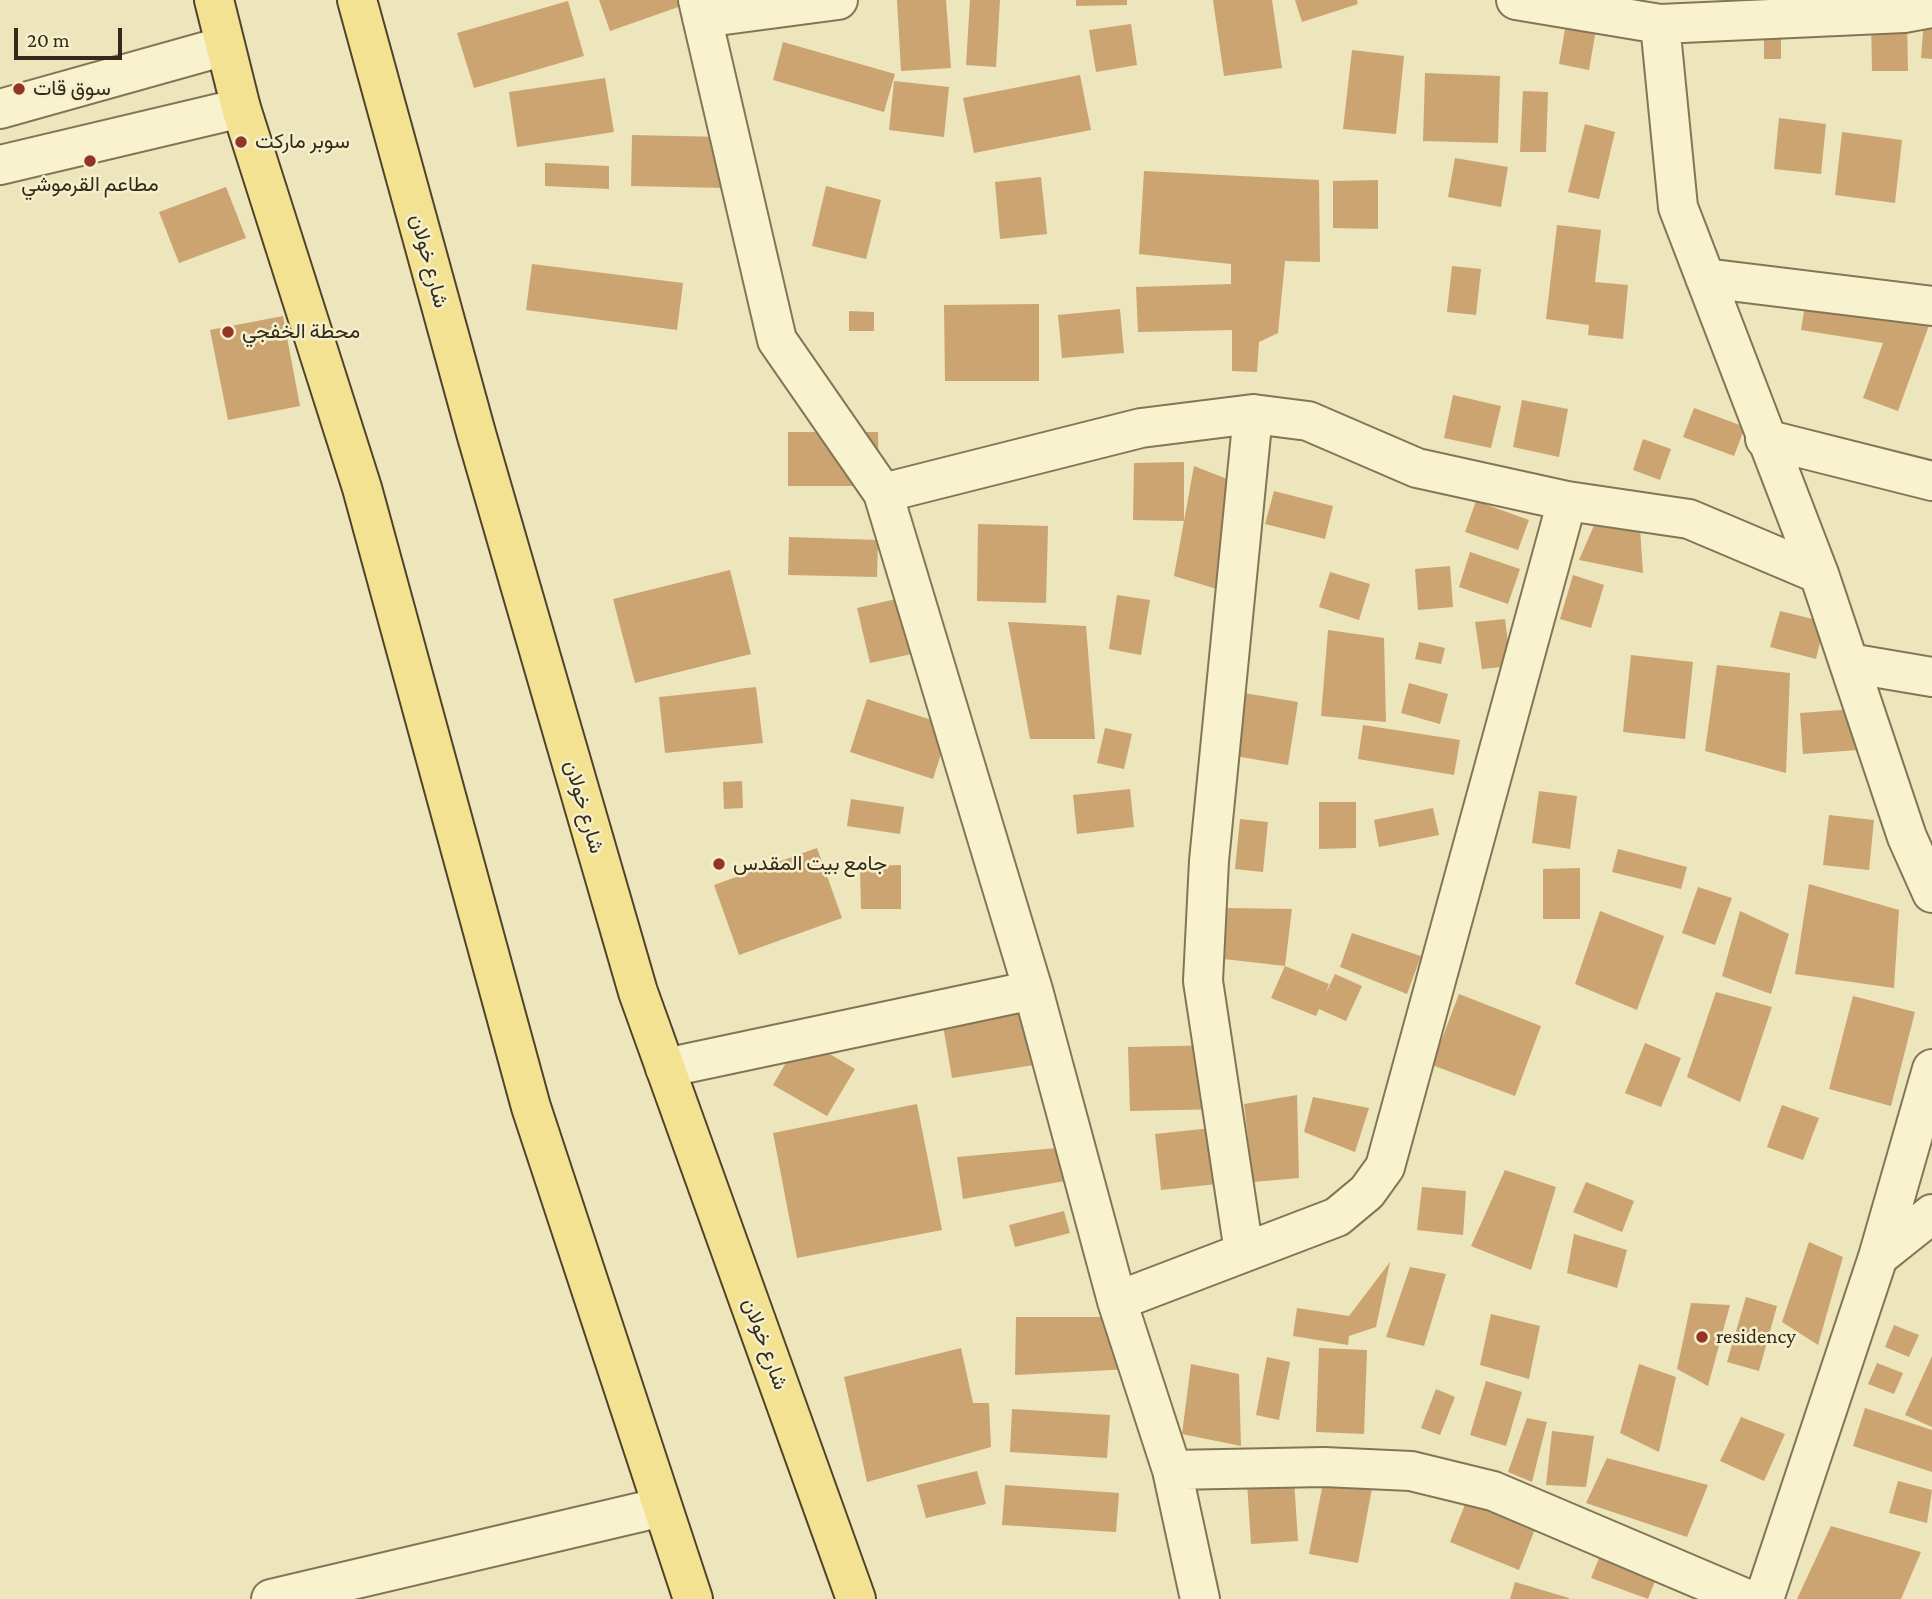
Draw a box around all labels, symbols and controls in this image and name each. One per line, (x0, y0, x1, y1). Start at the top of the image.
scale bar (18, 14, 126, 58)
text: 20 m (27, 28, 70, 52)
place label: سوق قات (33, 76, 111, 102)
marker: سوق قات (11, 81, 27, 97)
place label: سوبر ماركت (255, 129, 350, 155)
marker: سوبر ماركت (233, 134, 249, 150)
marker: مطاعم القرموشي (82, 153, 98, 169)
place label: مطاعم القرموشي (21, 172, 159, 198)
street label: شارع خولان (404, 212, 454, 310)
place label: محطة الخفجي (242, 319, 360, 345)
marker: محطة الخفجي (220, 324, 236, 340)
street label: شارع خولان (559, 758, 609, 856)
place label: جامع بيت المقدس (733, 851, 887, 877)
marker: جامع بيت المقدس (711, 856, 727, 872)
street label: شارع خولان (737, 1295, 793, 1393)
place label: residency (1716, 1324, 1796, 1350)
marker: residency (1694, 1329, 1710, 1345)

